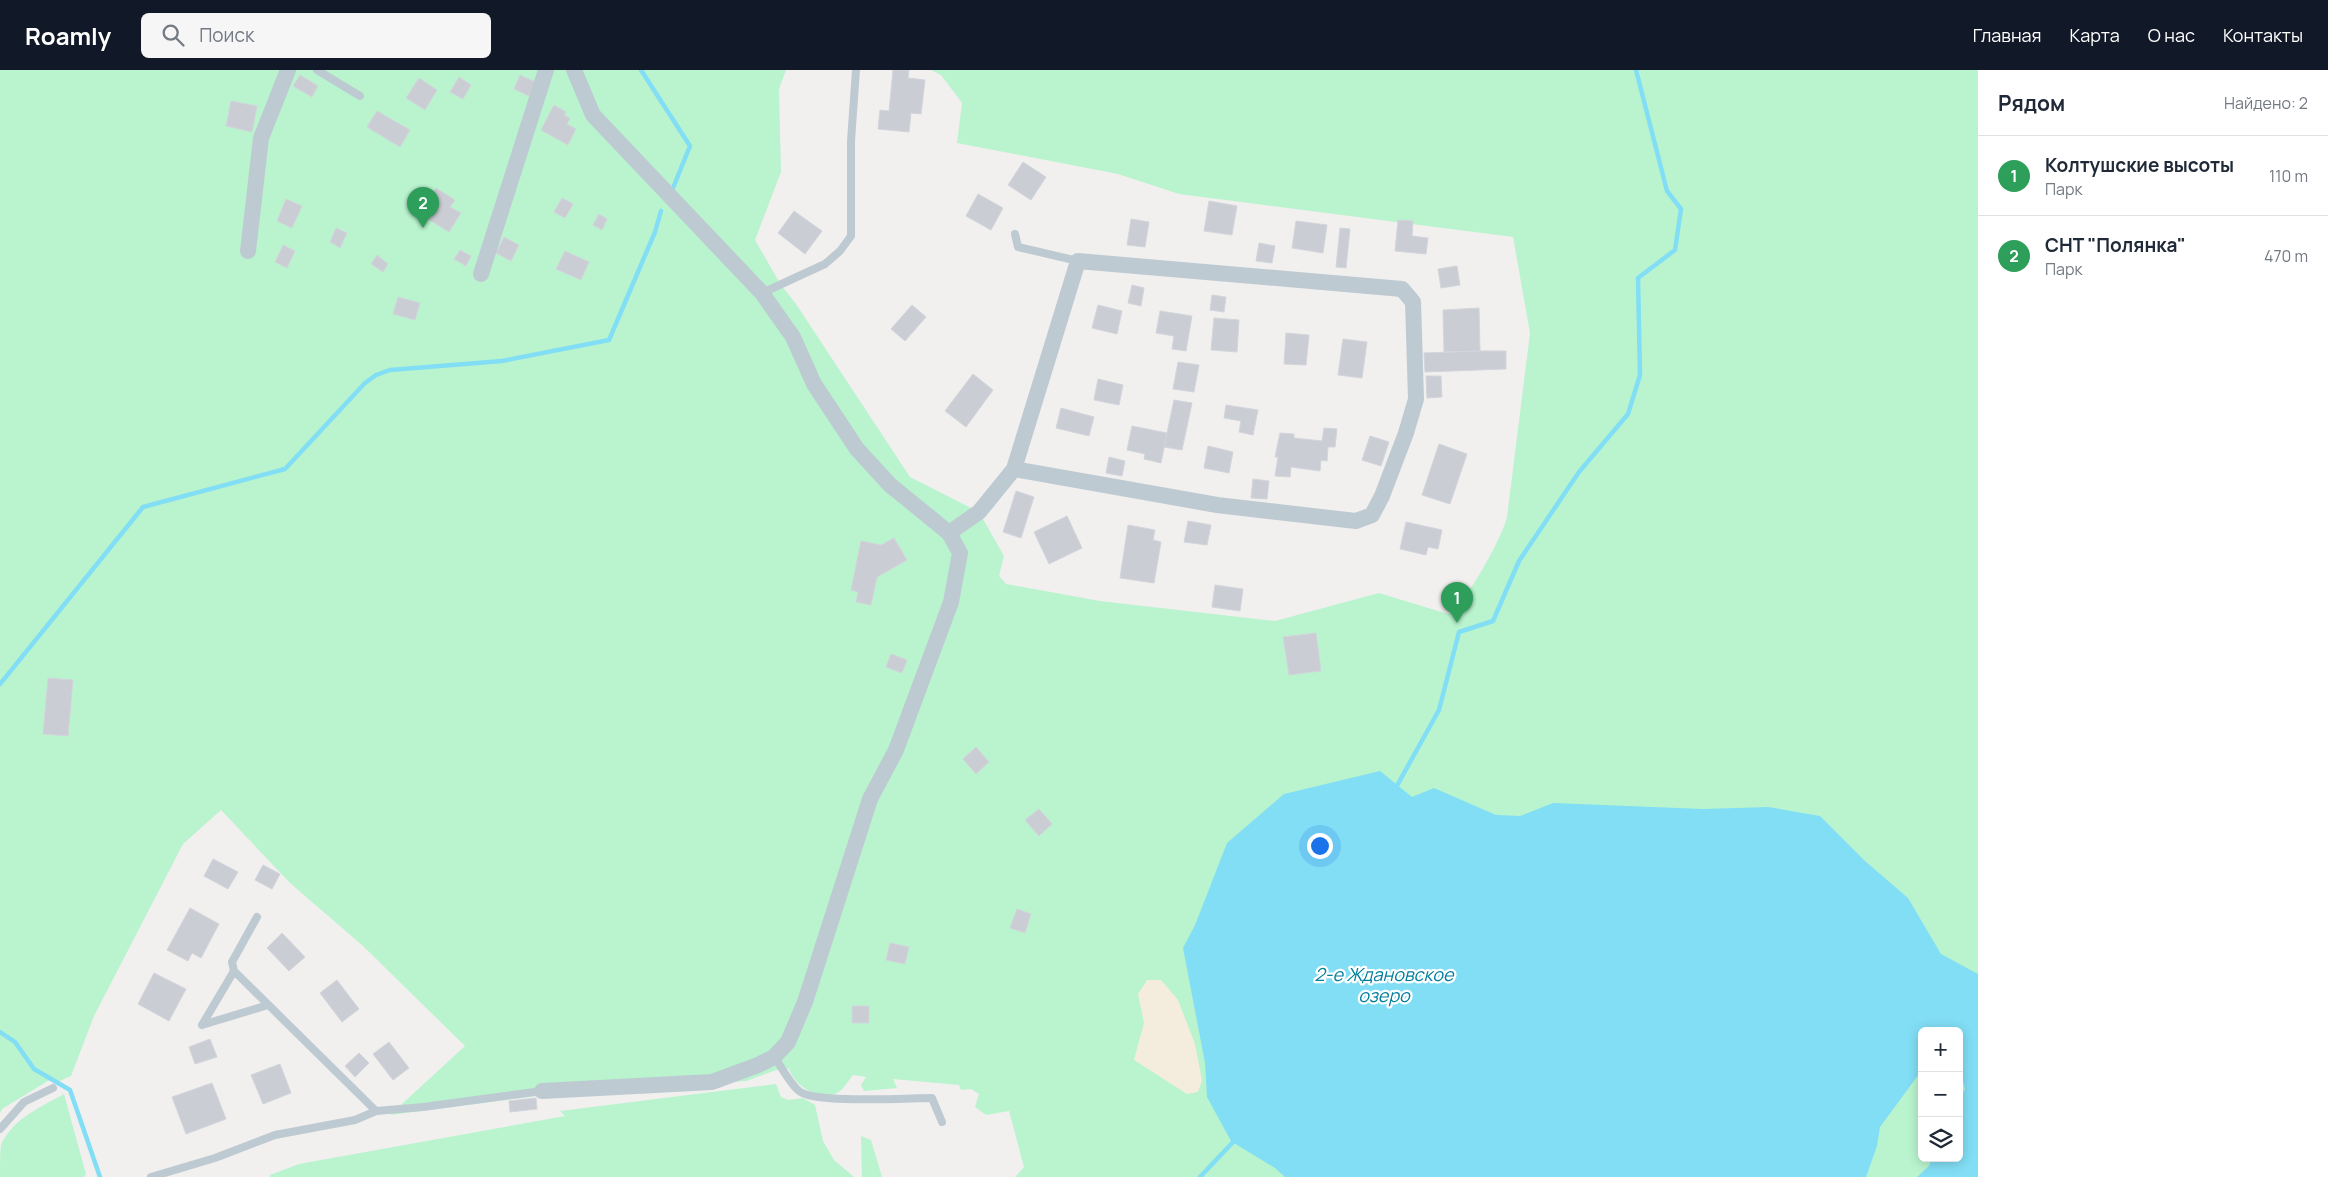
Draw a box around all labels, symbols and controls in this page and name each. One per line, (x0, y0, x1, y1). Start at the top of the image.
search box (141, 13, 491, 58)
text: Roamly (25, 19, 111, 52)
icon: search (159, 21, 187, 49)
text: Поиск (199, 22, 254, 48)
text: Главная (1973, 23, 2042, 47)
text: Карта (2070, 23, 2120, 47)
text: О нас (2148, 23, 2195, 47)
text: Контакты (2223, 23, 2303, 47)
text: Рядом (1998, 89, 2065, 117)
text: Найдено: 2 (2224, 92, 2308, 114)
text: Колтушские высоты (2045, 152, 2234, 178)
text: 1 (2010, 165, 2018, 187)
text: 110 m (2269, 165, 2308, 187)
text: Парк (2045, 178, 2082, 200)
pin: 2 (407, 187, 439, 228)
text: СНТ "Полянка" (2045, 232, 2186, 258)
text: 2 (2009, 245, 2019, 267)
text: 470 m (2264, 245, 2308, 267)
text: Парк (2045, 258, 2082, 280)
pin: 1 (1441, 582, 1473, 623)
your location (1307, 833, 1333, 859)
water label: 2-е Ждановское озеро (1315, 962, 1455, 1007)
map controls (1918, 1027, 1963, 1162)
button: + (1918, 1027, 1963, 1072)
button: − (1918, 1072, 1963, 1117)
button: layers (1918, 1117, 1963, 1162)

